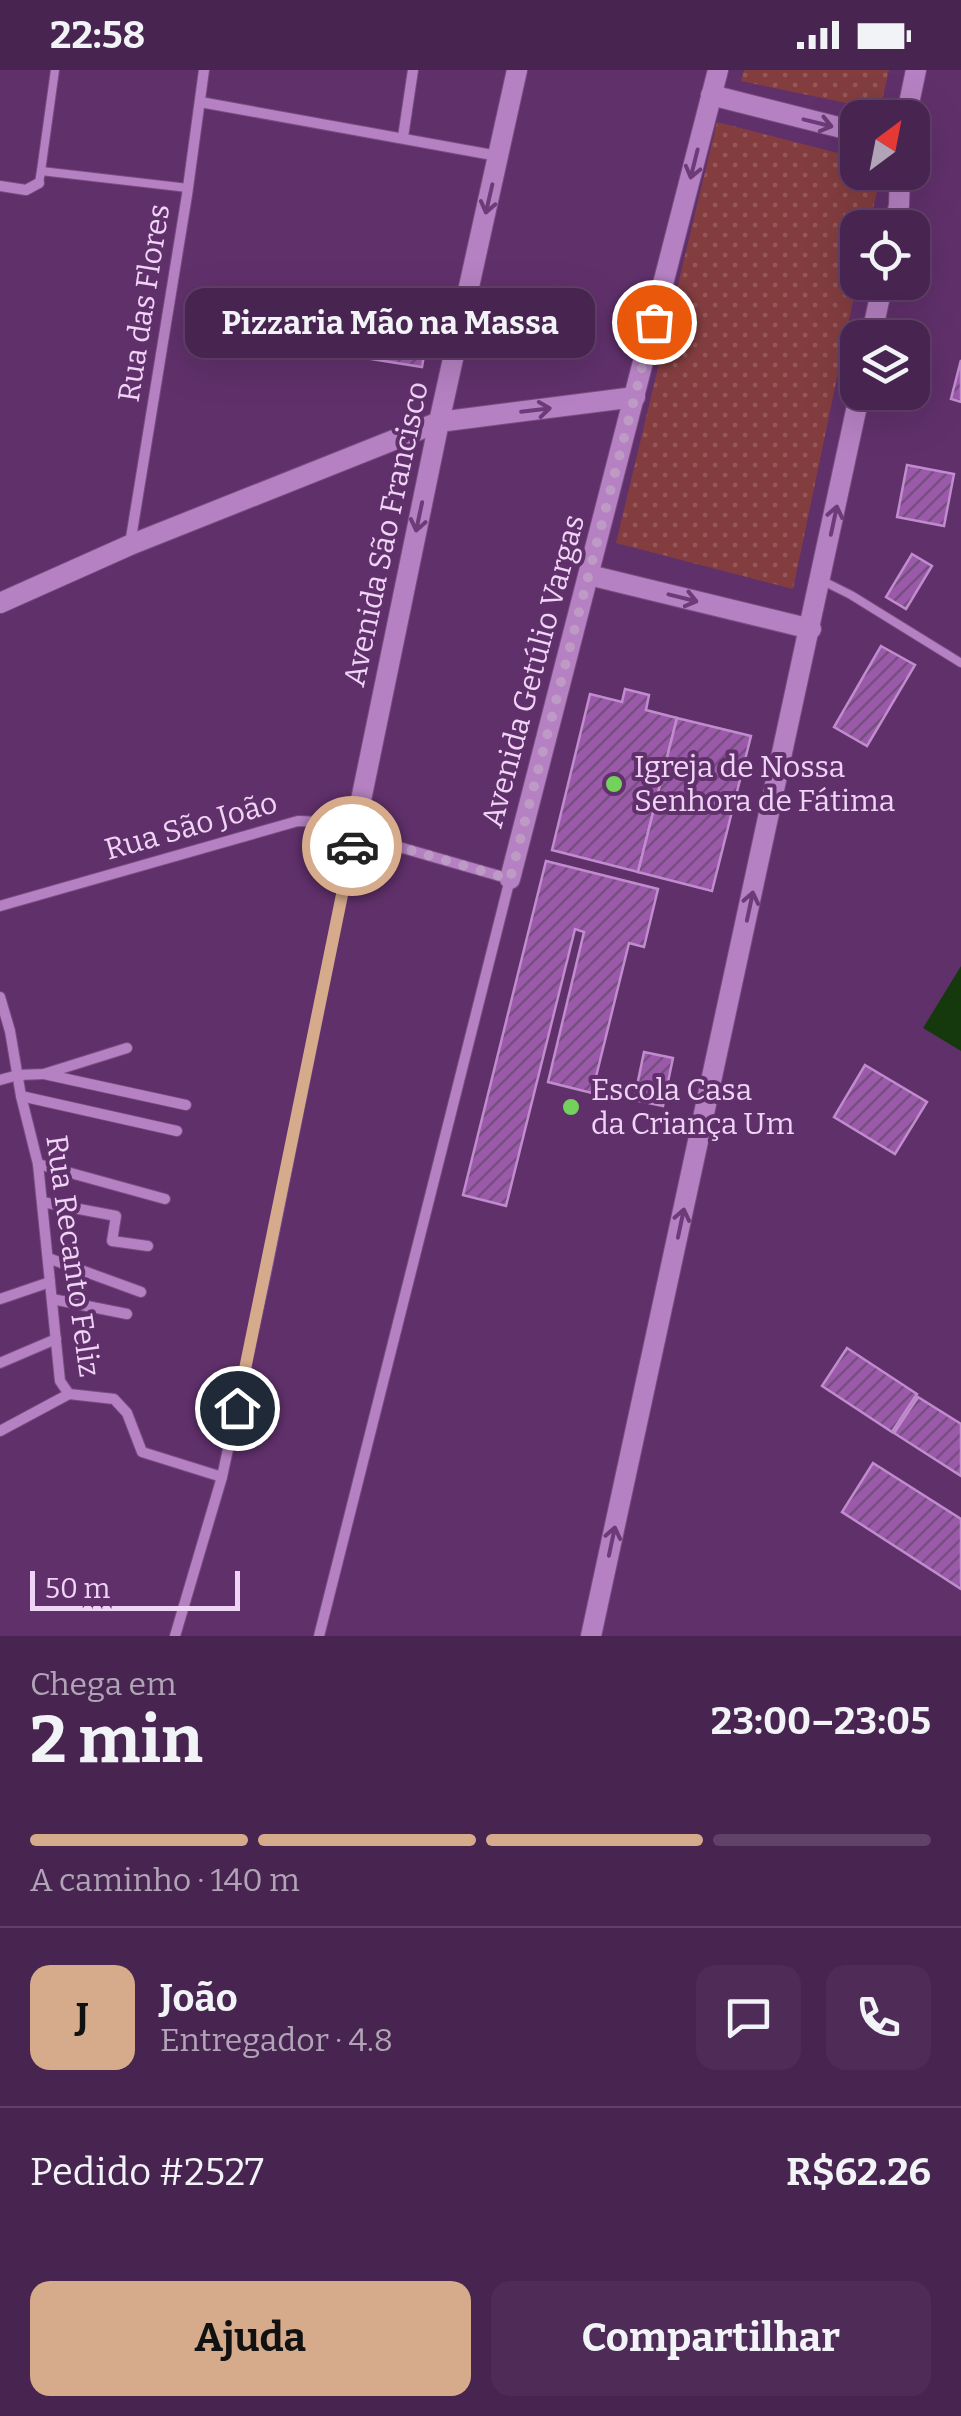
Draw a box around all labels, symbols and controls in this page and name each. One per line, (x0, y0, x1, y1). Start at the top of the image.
text: 22:58 (50, 12, 145, 58)
north arrow (840, 100, 930, 190)
map controls (840, 100, 930, 410)
one-way arrow (802, 114, 833, 133)
one-way arrow (684, 148, 702, 180)
one-way arrow (478, 182, 497, 214)
street label: Rua das Flores (111, 201, 177, 405)
button: locate (840, 210, 930, 300)
pin (612, 280, 697, 365)
callout: Pizzaria Mão na Massa (184, 287, 594, 357)
icon: bag (627, 295, 682, 350)
text: Pizzaria Mão na Massa (221, 304, 559, 342)
button: layers (840, 320, 930, 410)
street label: Avenida São Francisco (336, 378, 436, 690)
one-way arrow (519, 400, 551, 419)
one-way arrow (409, 500, 428, 532)
one-way arrow (825, 504, 844, 536)
street label: Avenida Getúlio Vargas (474, 511, 592, 831)
one-way arrow (666, 590, 698, 608)
place label: Igreja de Nossa Senhora de Fátima (634, 749, 895, 819)
marker: Igreja de Nossa Senhora de Fátima (603, 773, 625, 795)
street label: Rua São João (101, 784, 281, 868)
courier (302, 796, 402, 896)
icon: car (325, 819, 380, 874)
one-way arrow (742, 891, 761, 923)
place label: Escola Casa da Criança Um (591, 1072, 795, 1142)
marker: Escola Casa da Criança Um (560, 1096, 582, 1118)
street label: Rua Recanto Feliz (38, 1133, 108, 1379)
one-way arrow (673, 1208, 691, 1240)
pin (195, 1366, 280, 1451)
icon: home (210, 1381, 265, 1436)
one-way arrow (604, 1526, 622, 1558)
scale bar (30, 1566, 240, 1610)
text: 50 m (45, 1572, 110, 1605)
text: Chega em (30, 1665, 177, 1703)
text: 23:00–23:05 (711, 1698, 931, 1744)
text: 2 min (30, 1701, 203, 1779)
text: A caminho · 140 m (30, 1861, 300, 1899)
button: chat (696, 1965, 801, 2070)
button: phone (826, 1965, 931, 2070)
text: João (160, 1975, 238, 2021)
text: J (76, 1994, 89, 2040)
text: Entregador · 4.8 (160, 2021, 393, 2059)
text: Pedido #2527 (30, 2149, 264, 2195)
text: R$62.26 (786, 2149, 931, 2195)
button: Ajuda (30, 2281, 471, 2396)
button: Compartilhar (491, 2281, 931, 2396)

